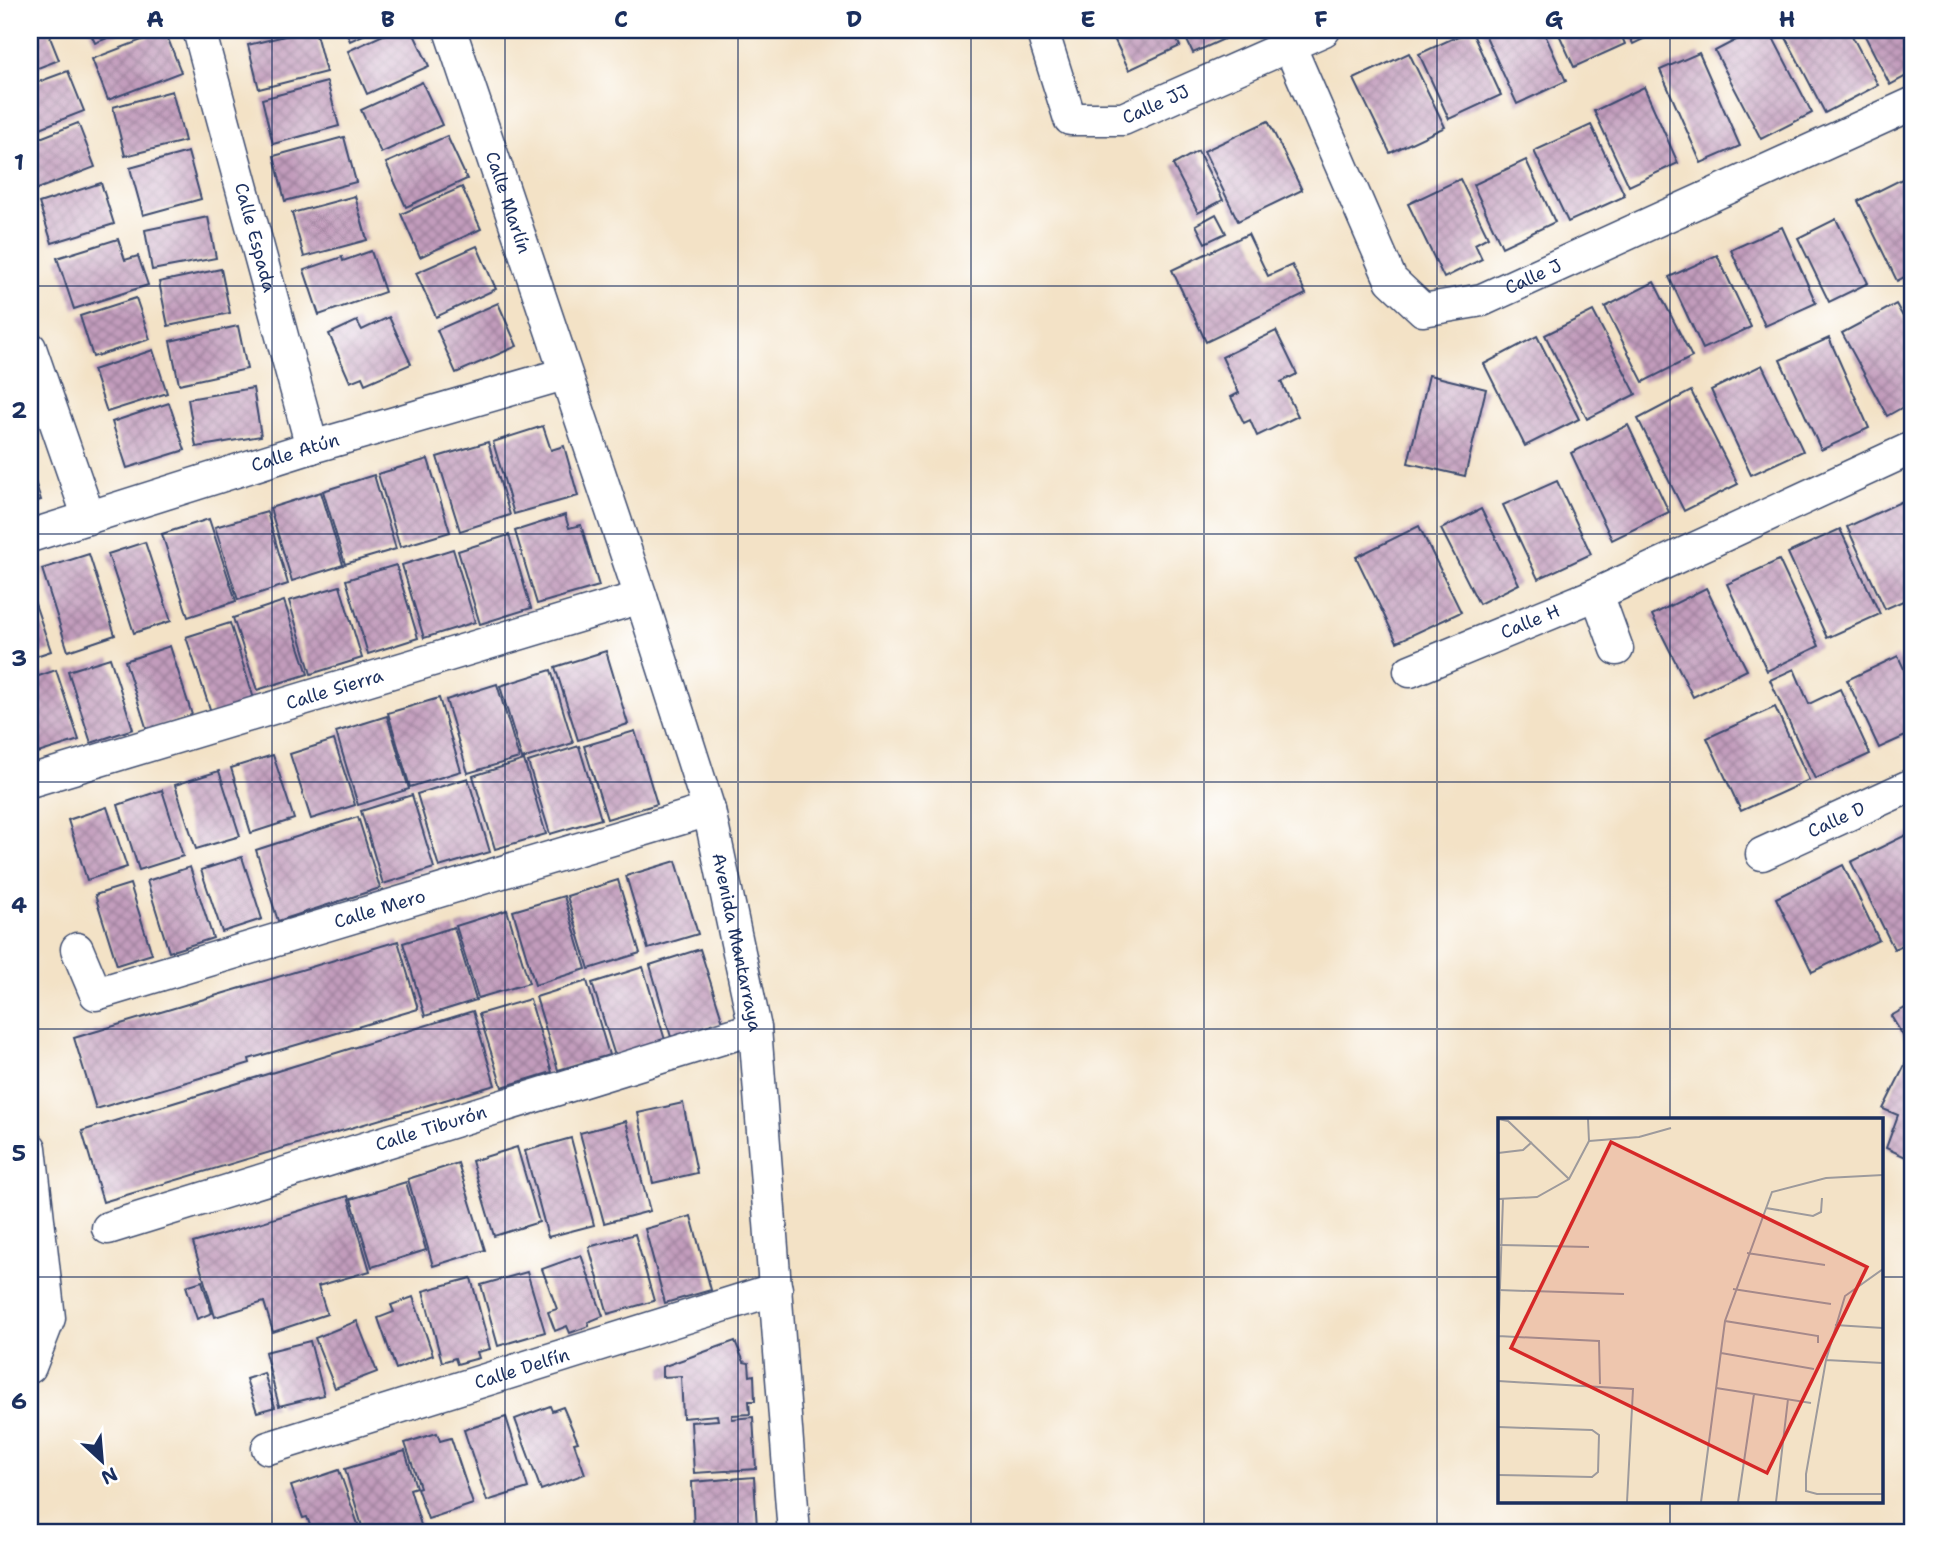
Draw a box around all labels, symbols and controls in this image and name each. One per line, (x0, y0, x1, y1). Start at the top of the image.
text: A (146, 4, 164, 34)
text: B (381, 4, 395, 34)
text: C (614, 4, 628, 34)
text: D (846, 4, 862, 34)
text: E (1080, 4, 1096, 34)
text: F (1314, 4, 1328, 34)
text: G (1545, 4, 1564, 34)
text: H (1779, 4, 1795, 34)
street label: Calle JJ (1119, 79, 1193, 130)
text: 1 (14, 147, 24, 177)
street label: Calle Marlín (480, 148, 536, 257)
street label: Calle Espada (229, 180, 282, 295)
street label: Calle J (1501, 253, 1565, 300)
text: 2 (11, 395, 27, 425)
street label: Calle Atún (248, 428, 342, 477)
street label: Calle H (1497, 599, 1564, 644)
text: 3 (11, 643, 27, 673)
street label: Calle Sierra (283, 663, 386, 715)
street label: Calle D (1804, 796, 1869, 843)
street label: Avenida Mantarraya (706, 851, 767, 1034)
street label: Calle Mero (331, 884, 428, 934)
text: 4 (11, 890, 27, 920)
street label: Calle Tiburón (372, 1100, 489, 1157)
inset map (1498, 1118, 1882, 1504)
text: 5 (12, 1138, 26, 1168)
street label: Calle Delfín (471, 1342, 572, 1395)
text: 6 (11, 1386, 27, 1416)
north arrow (66, 1426, 136, 1496)
text: N (97, 1461, 121, 1490)

